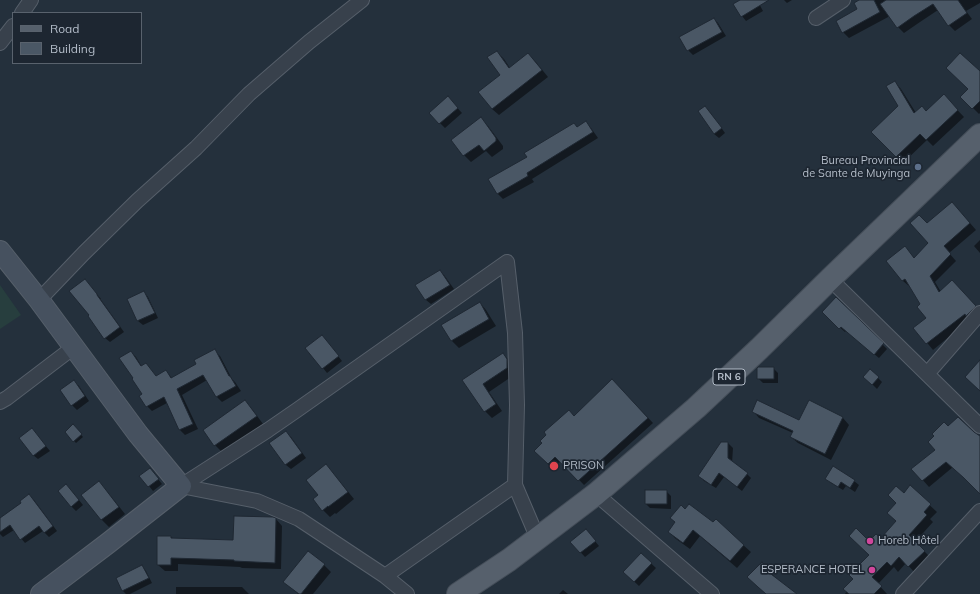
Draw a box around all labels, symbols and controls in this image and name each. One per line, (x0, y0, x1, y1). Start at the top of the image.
legend (12, 12, 142, 64)
text: Road (50, 21, 79, 36)
text: Building (50, 41, 95, 56)
place label: Bureau Provincial de Sante de Muyinga (803, 154, 910, 180)
marker: Bureau Provincial de Sante de Muyinga (913, 162, 923, 172)
road number: RN 6 (713, 369, 745, 385)
place label: PRISON (563, 459, 604, 473)
marker: PRISON (548, 460, 560, 472)
place label: Horeb Hôtel (878, 534, 939, 548)
marker: Horeb Hôtel (865, 536, 875, 546)
place label: ESPERANCE HOTEL (761, 563, 864, 577)
marker: ESPERANCE HOTEL (867, 565, 877, 575)

